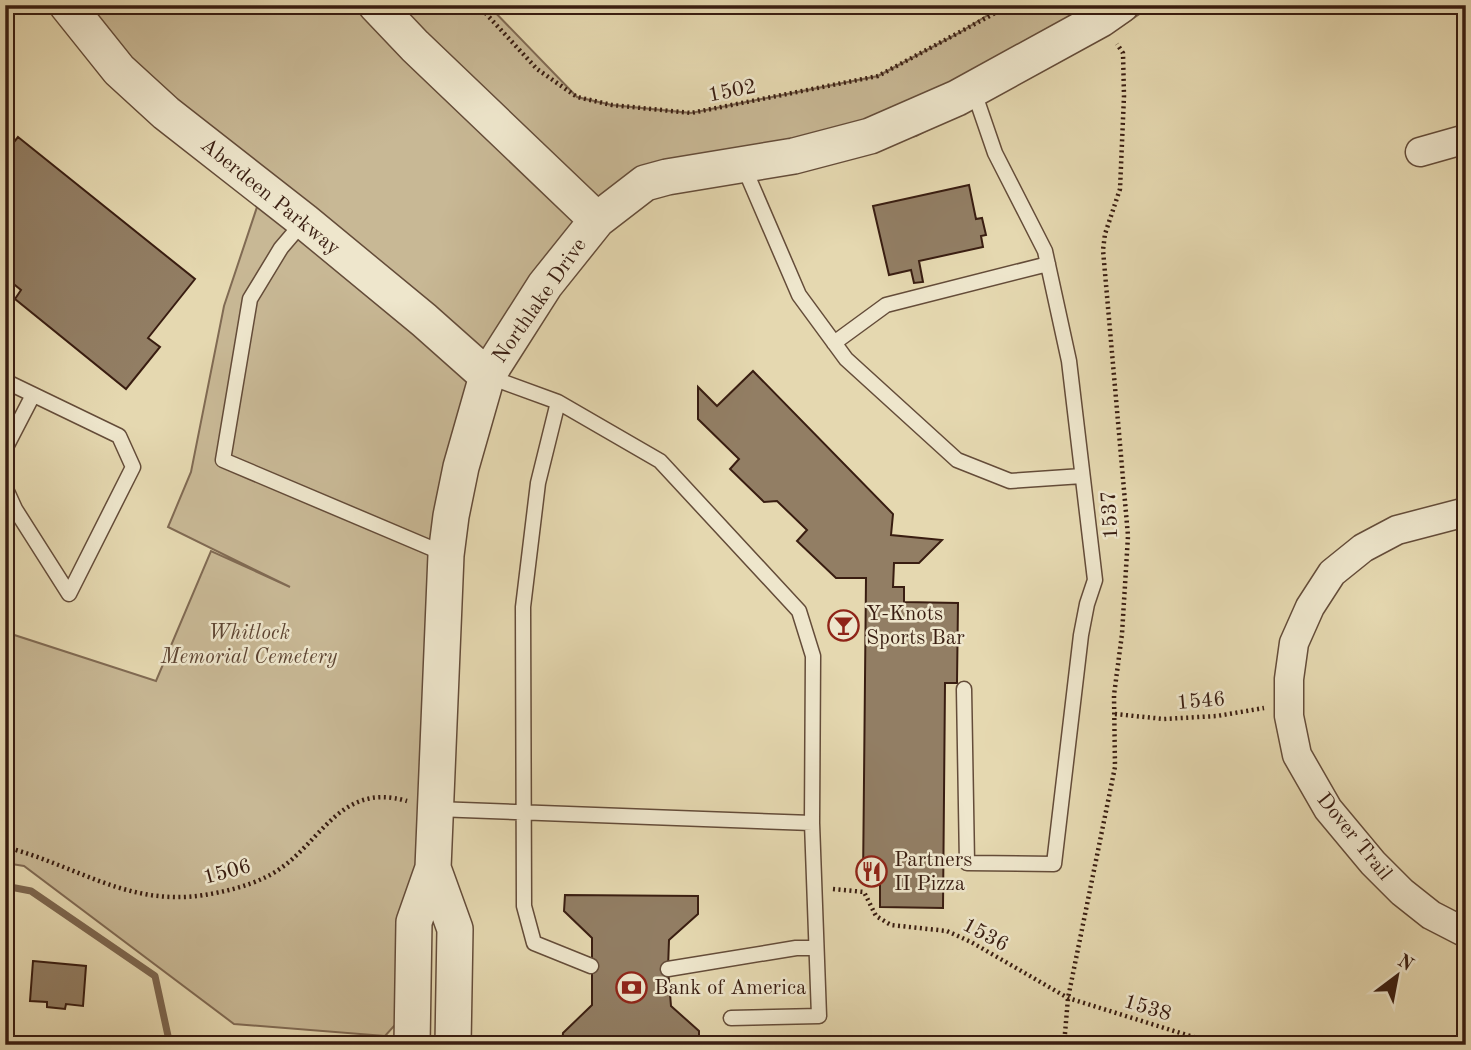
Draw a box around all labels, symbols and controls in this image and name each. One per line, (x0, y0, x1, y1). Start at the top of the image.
street label: 1502 (706, 77, 758, 106)
street label: Aberdeen Parkway (196, 135, 344, 260)
street label: Northlake Drive (489, 235, 591, 367)
street label: 1537 (1099, 490, 1122, 540)
place label: Y-Knots Sports Bar (866, 604, 965, 649)
bar icon: Y-Knots Sports Bar (826, 608, 860, 642)
park label: Whitlock Memorial Cemetery (160, 623, 338, 668)
street label: 1546 (1176, 689, 1226, 714)
street label: Dover Trail (1312, 789, 1395, 885)
place label: Partners II Pizza (894, 850, 972, 895)
restaurant icon: Partners II Pizza (854, 854, 888, 888)
street label: 1506 (201, 856, 254, 889)
street label: 1536 (959, 915, 1012, 956)
north arrow (1362, 942, 1432, 1012)
text: N (1393, 952, 1416, 976)
bank icon: Bank of America (614, 970, 648, 1004)
place label: Bank of America (654, 978, 806, 999)
street label: 1538 (1121, 991, 1174, 1026)

